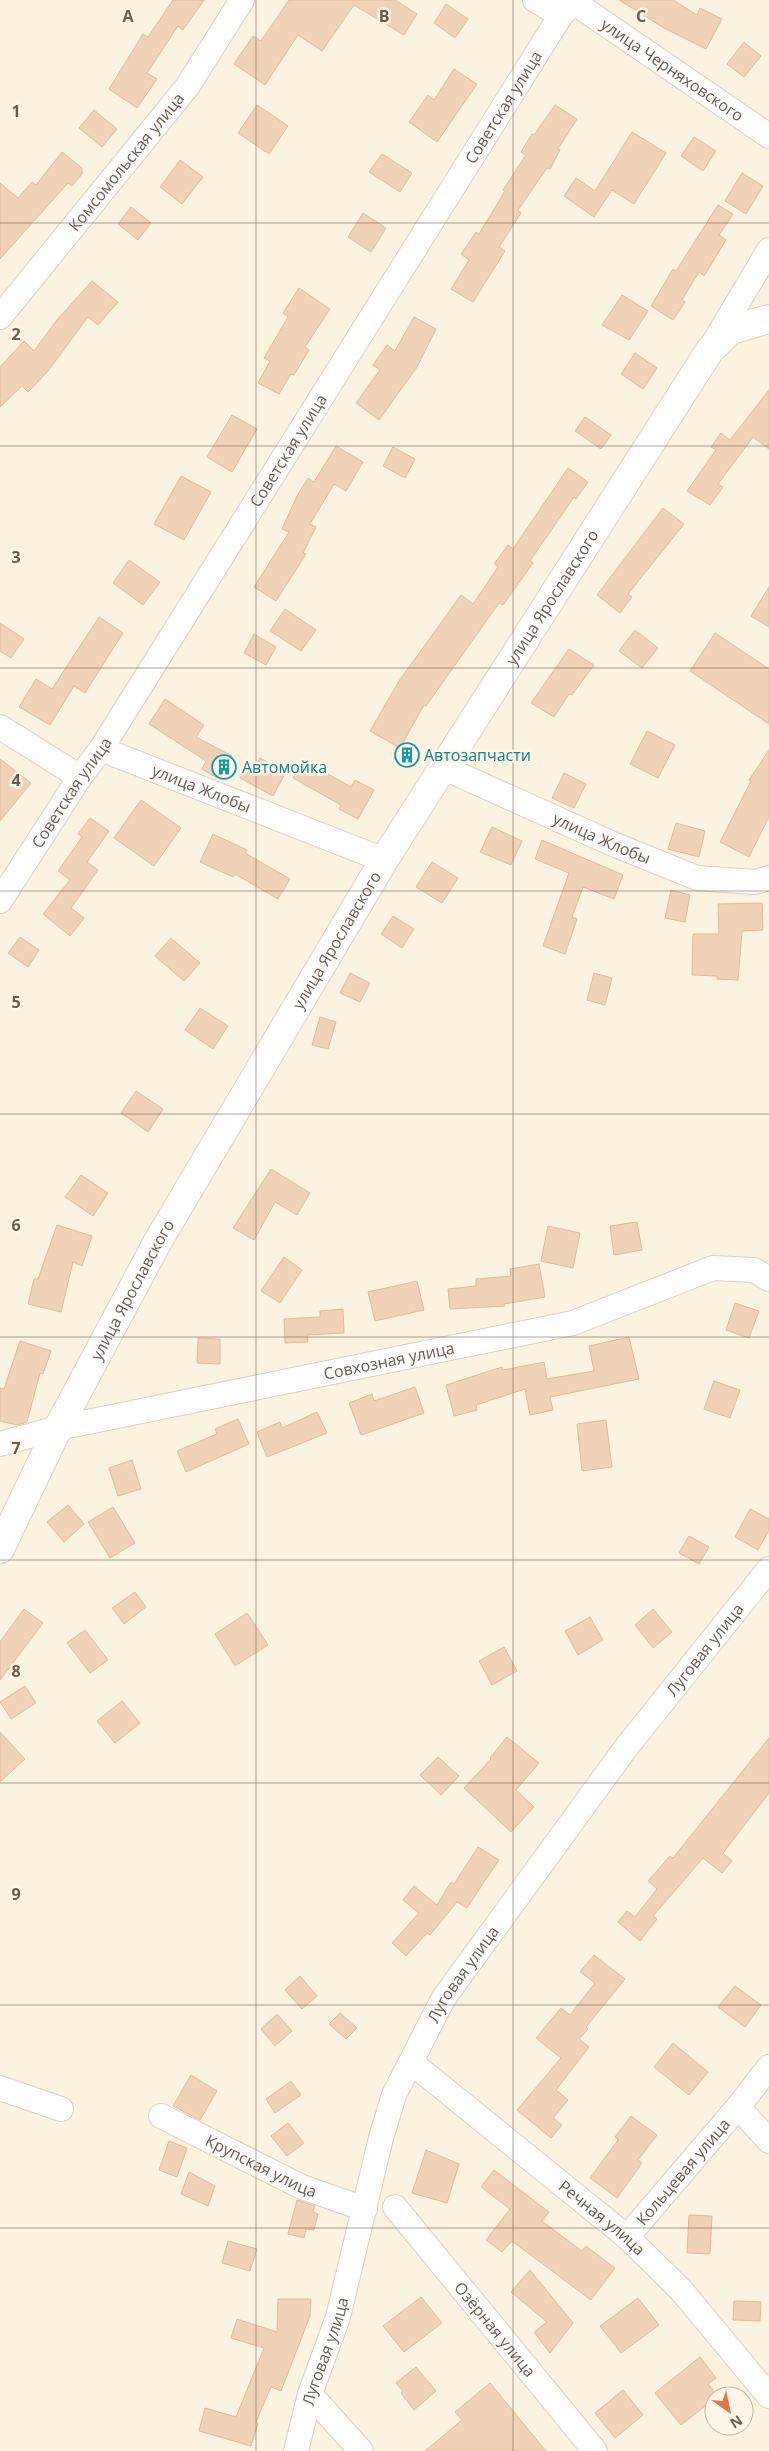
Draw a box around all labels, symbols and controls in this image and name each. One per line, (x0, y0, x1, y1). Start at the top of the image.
text: A (122, 5, 134, 27)
text: B (379, 5, 389, 27)
text: C (636, 5, 646, 27)
street label: улица Черняховского (597, 13, 748, 126)
street label: Советская улица (460, 46, 547, 168)
street label: Комсомольская улица (63, 88, 189, 236)
text: 1 (11, 100, 21, 122)
text: 2 (11, 323, 21, 345)
street label: Советская улица (244, 390, 332, 511)
street label: улица Ярославского (500, 525, 603, 669)
text: 3 (11, 546, 21, 568)
street label: Советская улица (26, 733, 117, 852)
building icon: Автозапчасти (394, 742, 420, 768)
place label: Автозапчасти (424, 744, 531, 766)
building icon: Автомойка (211, 754, 237, 780)
place label: Автомойка (242, 756, 327, 778)
street label: улица Жлобы (149, 759, 254, 818)
text: 4 (11, 769, 21, 791)
street label: улица Жлобы (549, 807, 654, 869)
street label: улица Ярославского (287, 867, 386, 1013)
text: 5 (11, 991, 21, 1013)
text: 6 (11, 1214, 21, 1236)
street label: улица Ярославского (85, 1215, 179, 1364)
street label: Совхозная улица (322, 1336, 456, 1385)
text: 7 (11, 1437, 21, 1459)
street label: Луговая улица (661, 1599, 748, 1701)
text: 8 (11, 1660, 21, 1682)
text: 9 (11, 1883, 21, 1905)
street label: Луговая улица (422, 1921, 504, 2026)
street label: Кольцевая улица (631, 2113, 735, 2230)
street label: Крупская улица (202, 2129, 320, 2202)
street label: Речная улица (554, 2175, 650, 2260)
street label: Озёрная улица (449, 2277, 541, 2382)
street label: Луговая улица (297, 2295, 353, 2408)
north arrow (704, 2386, 754, 2436)
text: N (726, 2411, 746, 2433)

